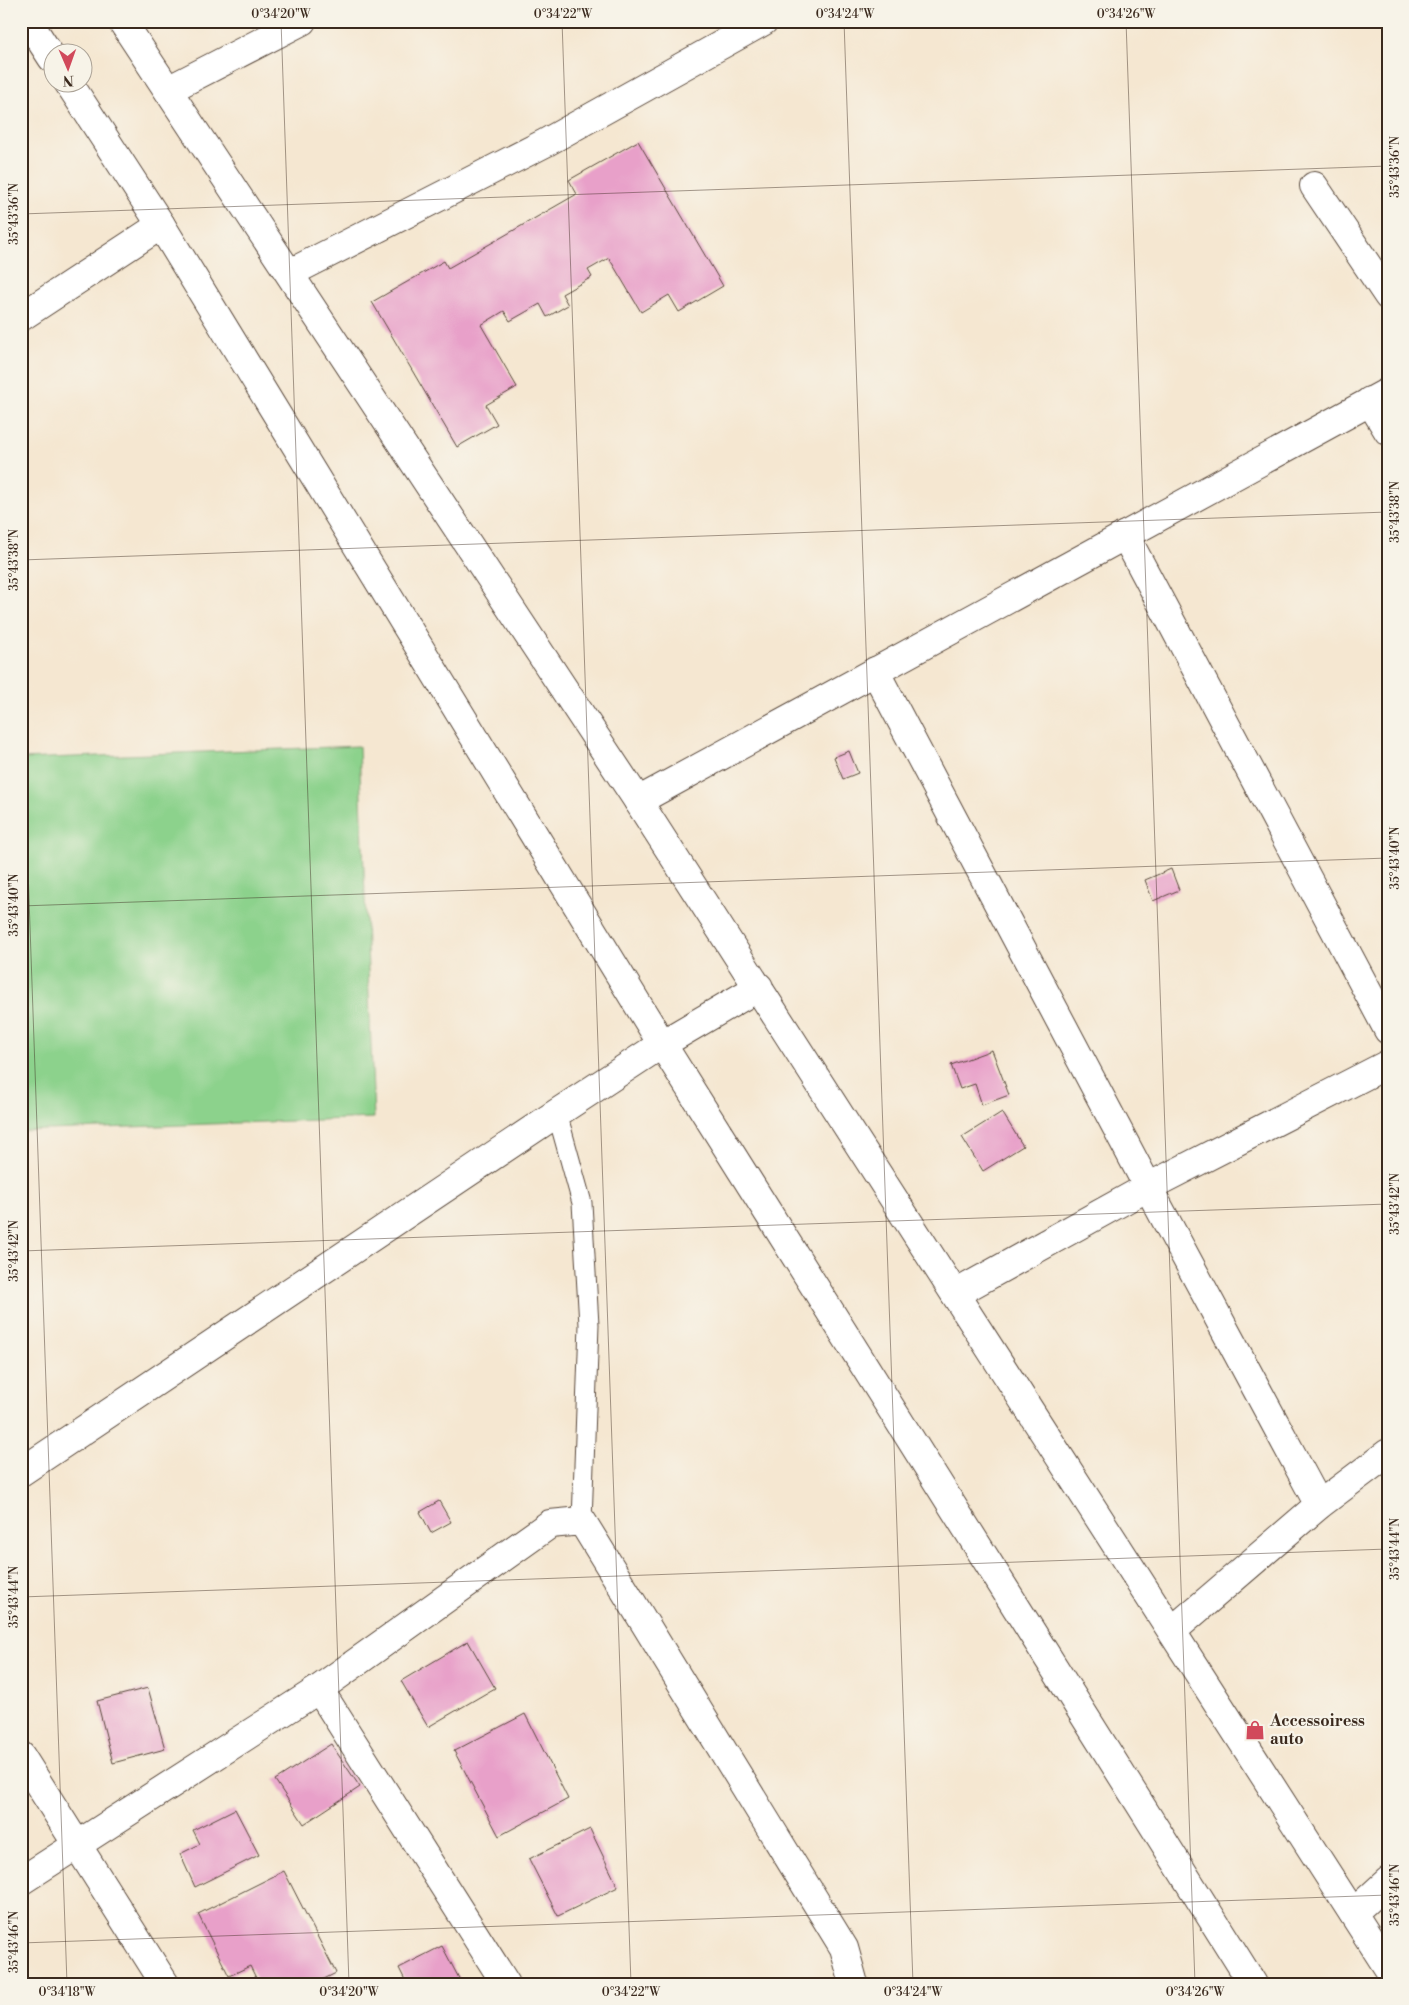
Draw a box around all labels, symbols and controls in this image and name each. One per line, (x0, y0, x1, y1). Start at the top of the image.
text: 0°34'20"W (251, 7, 312, 22)
text: 0°34'22"W (534, 7, 593, 22)
text: 0°34'24"W (816, 7, 875, 22)
text: 0°34'26"W (1097, 7, 1156, 22)
north arrow (42, 42, 92, 92)
text: N (63, 71, 74, 89)
text: 35°43'36"N (1388, 136, 1403, 198)
text: 35°43'36"N (7, 183, 22, 245)
text: 35°43'38"N (1388, 481, 1403, 543)
text: 35°43'38"N (7, 529, 22, 591)
text: 35°43'40"N (1388, 827, 1403, 889)
text: 35°43'40"N (7, 874, 22, 936)
text: 35°43'42"N (1388, 1173, 1403, 1235)
text: 35°43'42"N (7, 1220, 22, 1282)
text: 35°43'44"N (1388, 1518, 1403, 1580)
text: 35°43'44"N (7, 1566, 22, 1628)
place label: Accessoiress auto (1269, 1711, 1365, 1749)
shop icon: Accessoiress auto (1244, 1719, 1266, 1741)
text: 35°43'46"N (1388, 1864, 1403, 1926)
text: 35°43'46"N (7, 1911, 22, 1973)
text: 0°34'18"W (39, 1985, 97, 2000)
text: 0°34'20"W (319, 1985, 380, 2000)
text: 0°34'22"W (602, 1985, 661, 2000)
text: 0°34'24"W (884, 1985, 943, 2000)
text: 0°34'26"W (1166, 1985, 1225, 2000)

